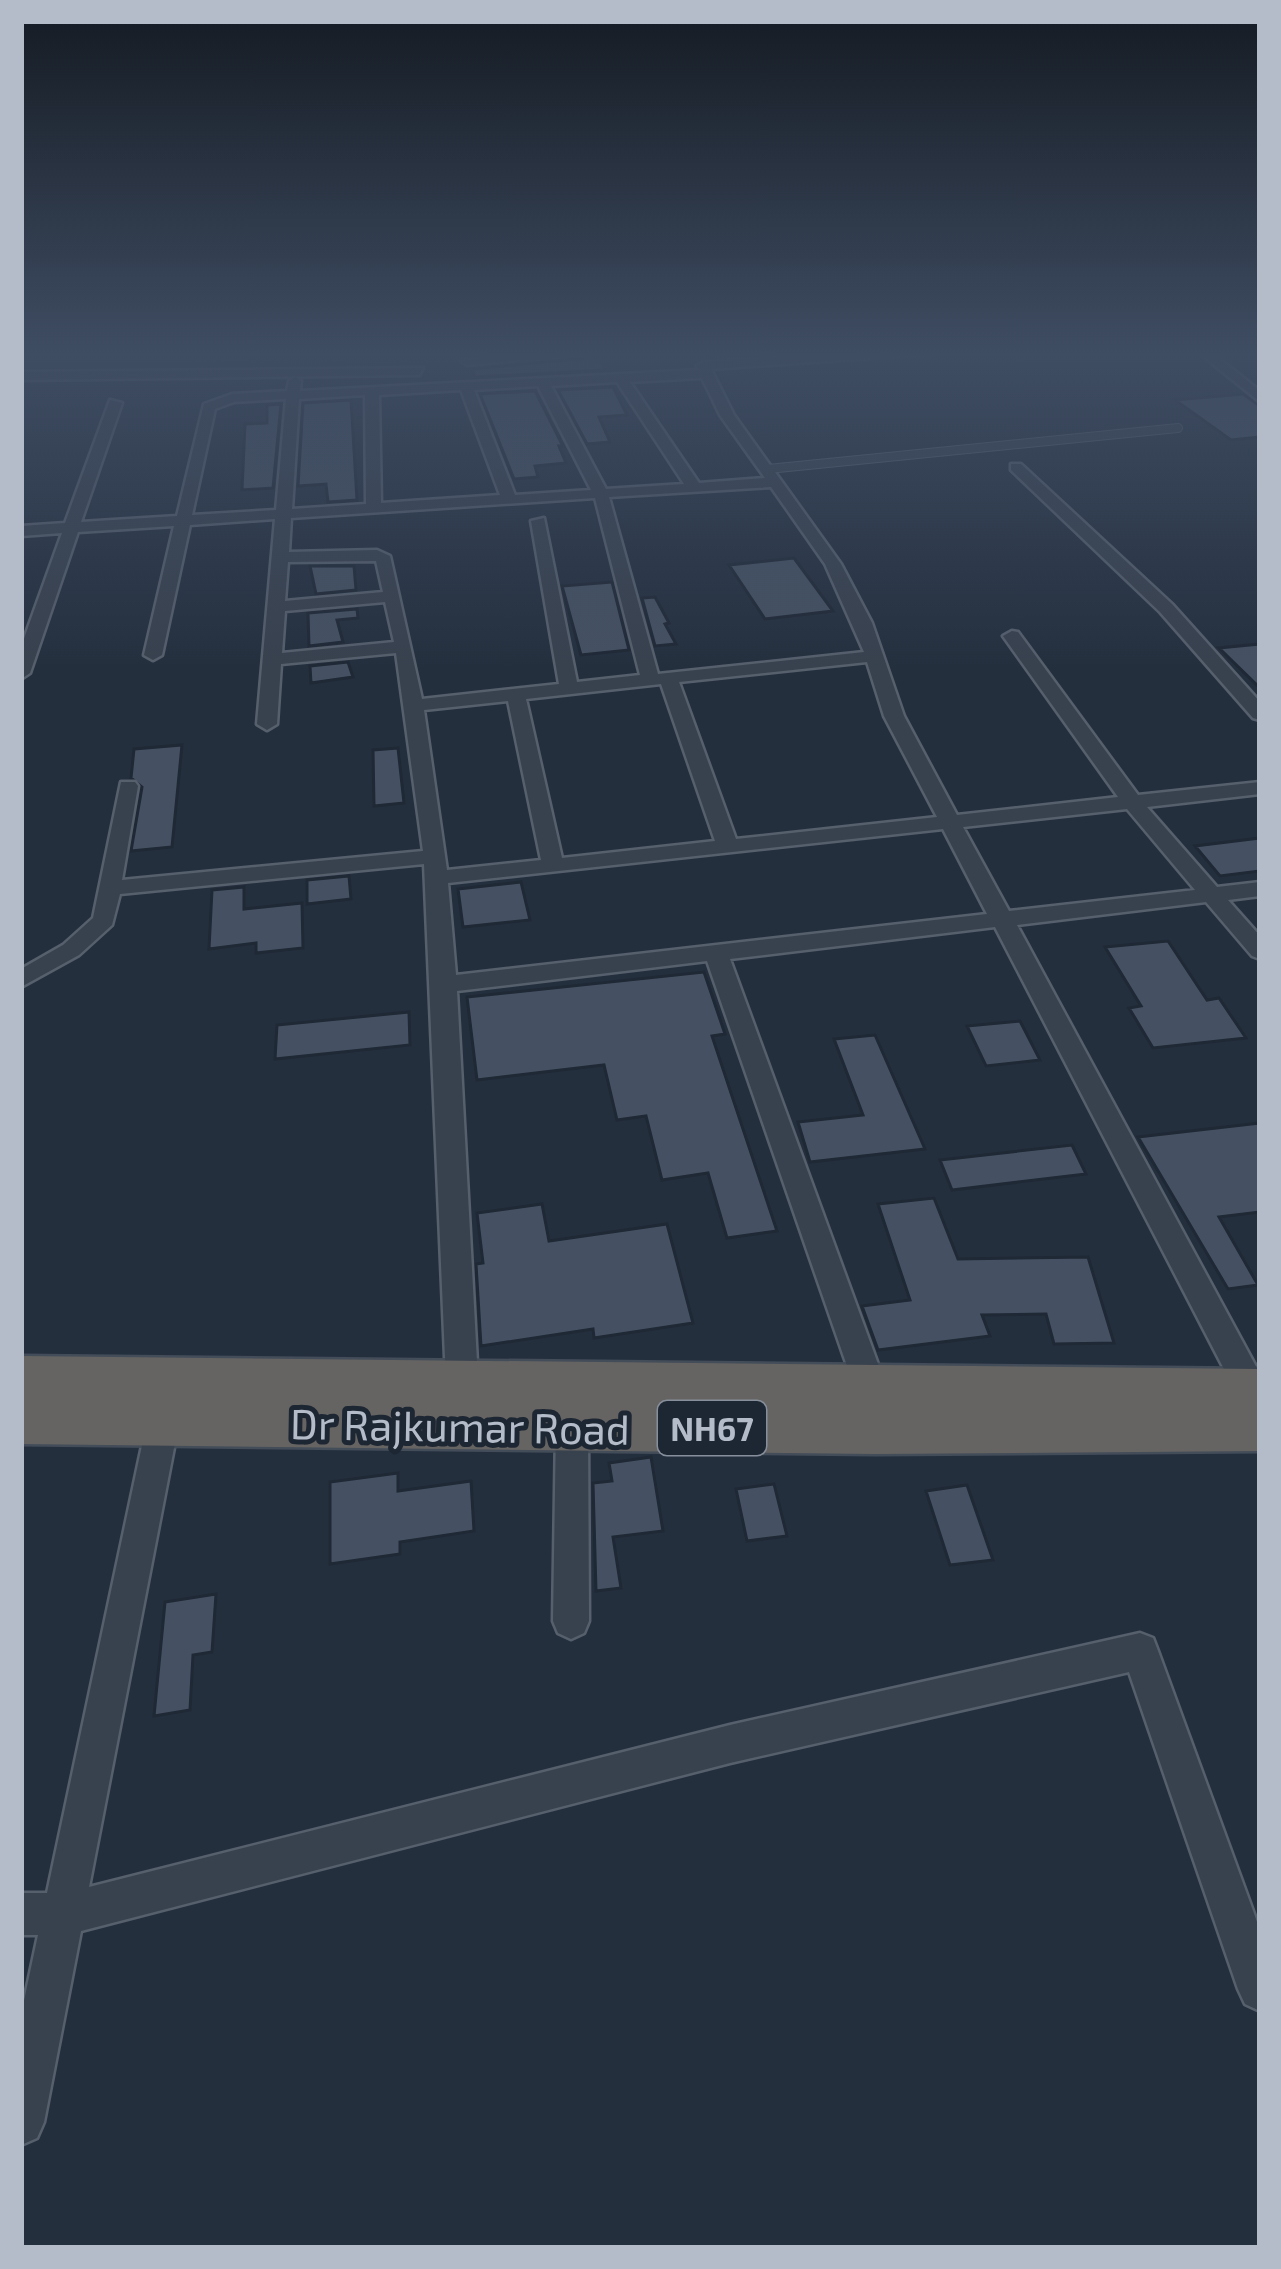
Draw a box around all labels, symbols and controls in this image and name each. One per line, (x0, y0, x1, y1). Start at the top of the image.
street label: Dr Rajkumar Road (290, 1397, 630, 1454)
road number: NH67 (658, 1401, 766, 1455)

